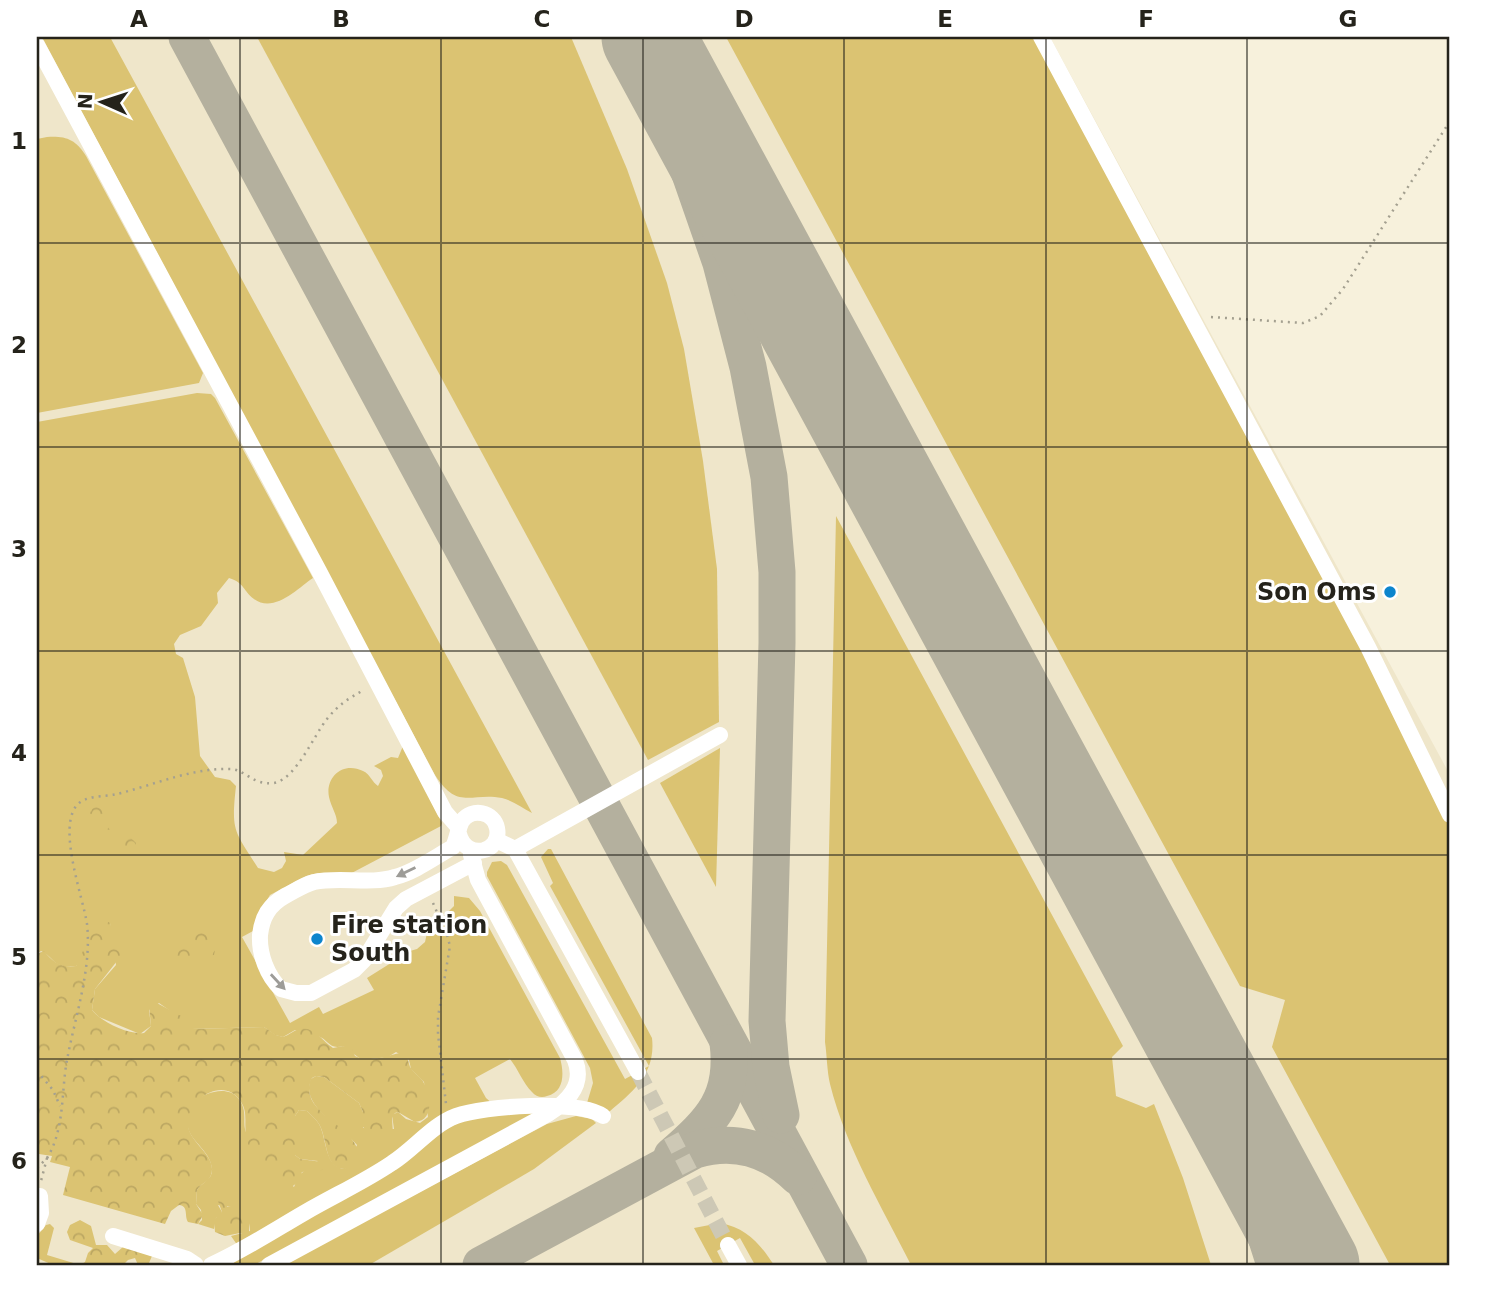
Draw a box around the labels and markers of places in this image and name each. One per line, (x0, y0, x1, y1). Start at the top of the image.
place label: Son Oms (1257, 578, 1376, 606)
marker: Son Oms (1382, 584, 1398, 600)
place label: Fire station South (331, 911, 487, 967)
marker: Fire station South (309, 931, 325, 947)

